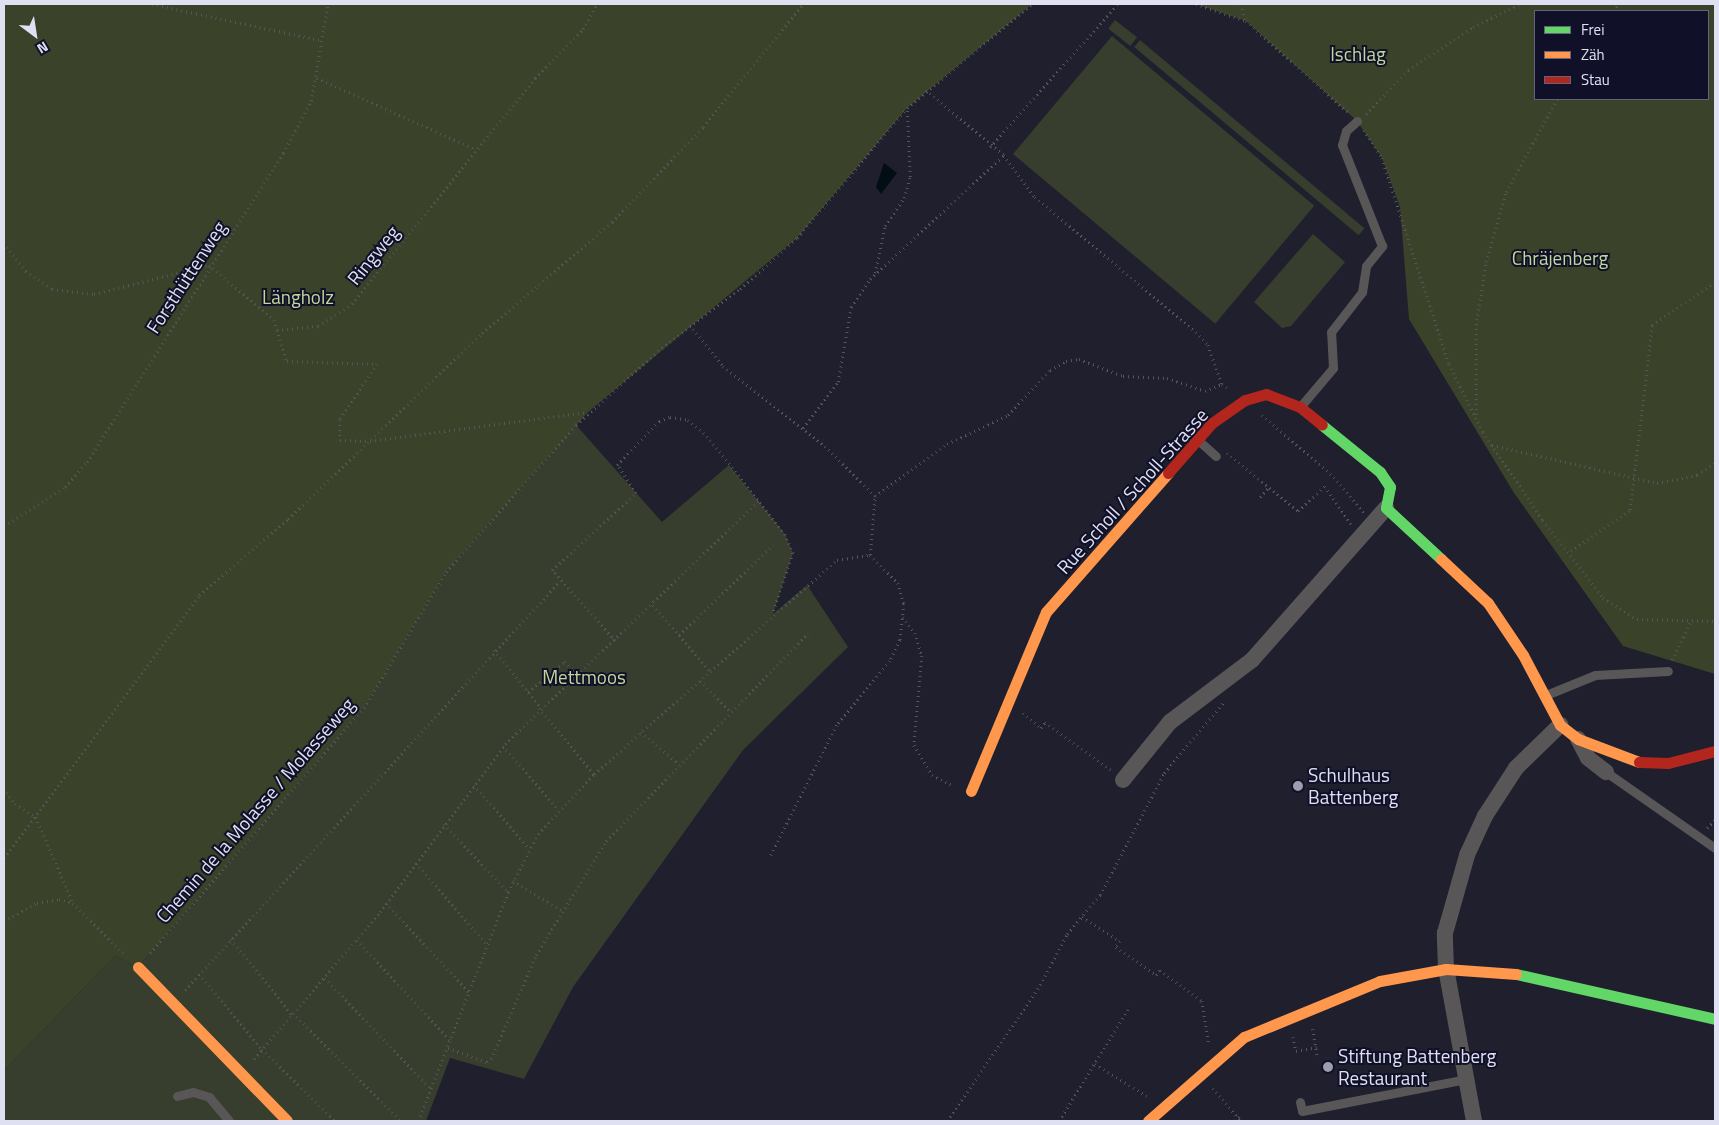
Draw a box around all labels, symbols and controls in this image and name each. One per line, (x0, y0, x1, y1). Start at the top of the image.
north arrow (10, 10, 60, 60)
legend (1534, 10, 1709, 100)
text: Frei (1581, 18, 1604, 41)
text: N (33, 37, 53, 60)
park label: Ischlag (1330, 43, 1386, 65)
text: Zäh (1581, 43, 1605, 66)
text: Stau (1581, 68, 1610, 91)
street label: Forsthüttenweg (141, 217, 231, 337)
street label: Ringweg (342, 221, 404, 289)
park label: Chräjenberg (1512, 247, 1608, 269)
park label: Längholz (262, 286, 334, 308)
street label: Rue Scholl / Scholl-Strasse (1052, 404, 1212, 578)
park label: Mettmoos (542, 666, 626, 688)
street label: Chemin de la Molasse / Molasseweg (151, 693, 359, 927)
place label: Schulhaus Battenberg (1308, 764, 1398, 808)
marker: Schulhaus Battenberg (1292, 780, 1304, 792)
place label: Stiftung Battenberg Restaurant (1338, 1045, 1496, 1089)
marker: Stiftung Battenberg Restaurant (1322, 1061, 1334, 1073)

